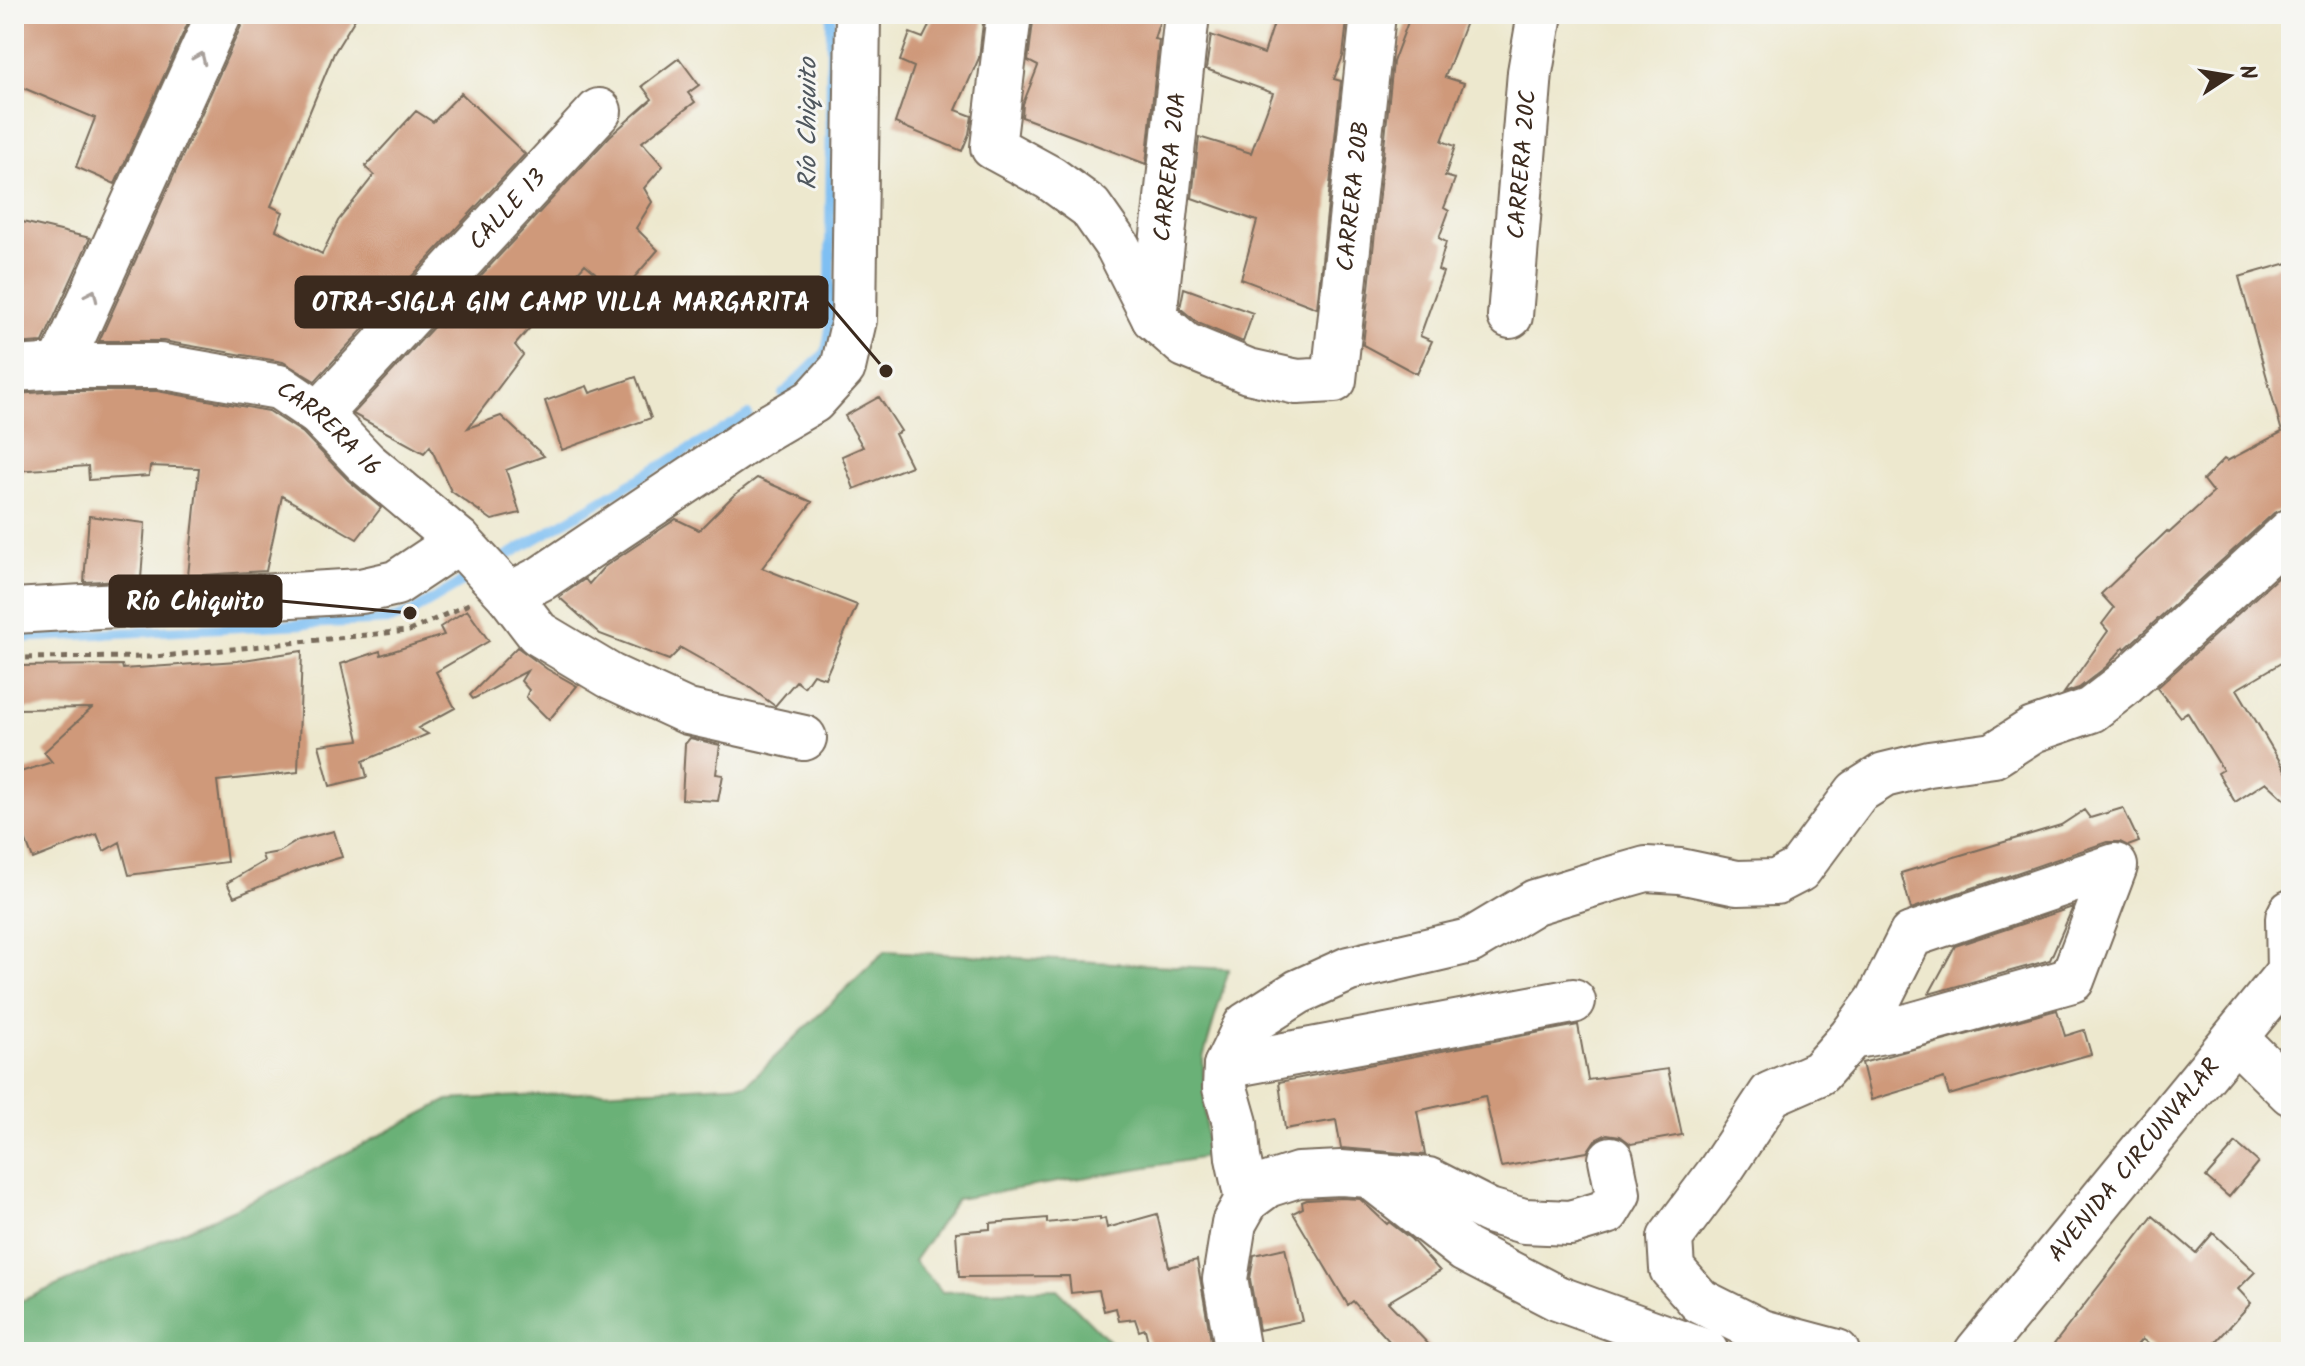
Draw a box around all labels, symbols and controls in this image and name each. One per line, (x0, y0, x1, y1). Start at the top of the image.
north arrow (2189, 36, 2269, 116)
one-way arrow (191, 52, 207, 67)
water label: Río Chiquito (788, 56, 830, 190)
text: N (2228, 62, 2265, 83)
street label: CARRERA 20C (1497, 88, 1548, 241)
street label: CARRERA 20A (1143, 90, 1198, 243)
street label: CARRERA 20B (1326, 119, 1381, 273)
street label: CALLE 13 (459, 160, 556, 260)
callout: OTRA-SIGLA GIM CAMP VILLA MARGARITA (296, 277, 827, 327)
text: OTRA-SIGLA GIM CAMP VILLA MARGARITA (312, 283, 810, 325)
one-way arrow (83, 289, 99, 303)
street label: CARRERA 16 (268, 371, 389, 487)
callout: Río Chiquito (110, 576, 281, 626)
text: Río Chiquito (126, 582, 264, 624)
street label: AVENIDA CIRCUNVALAR (2038, 1049, 2230, 1271)

